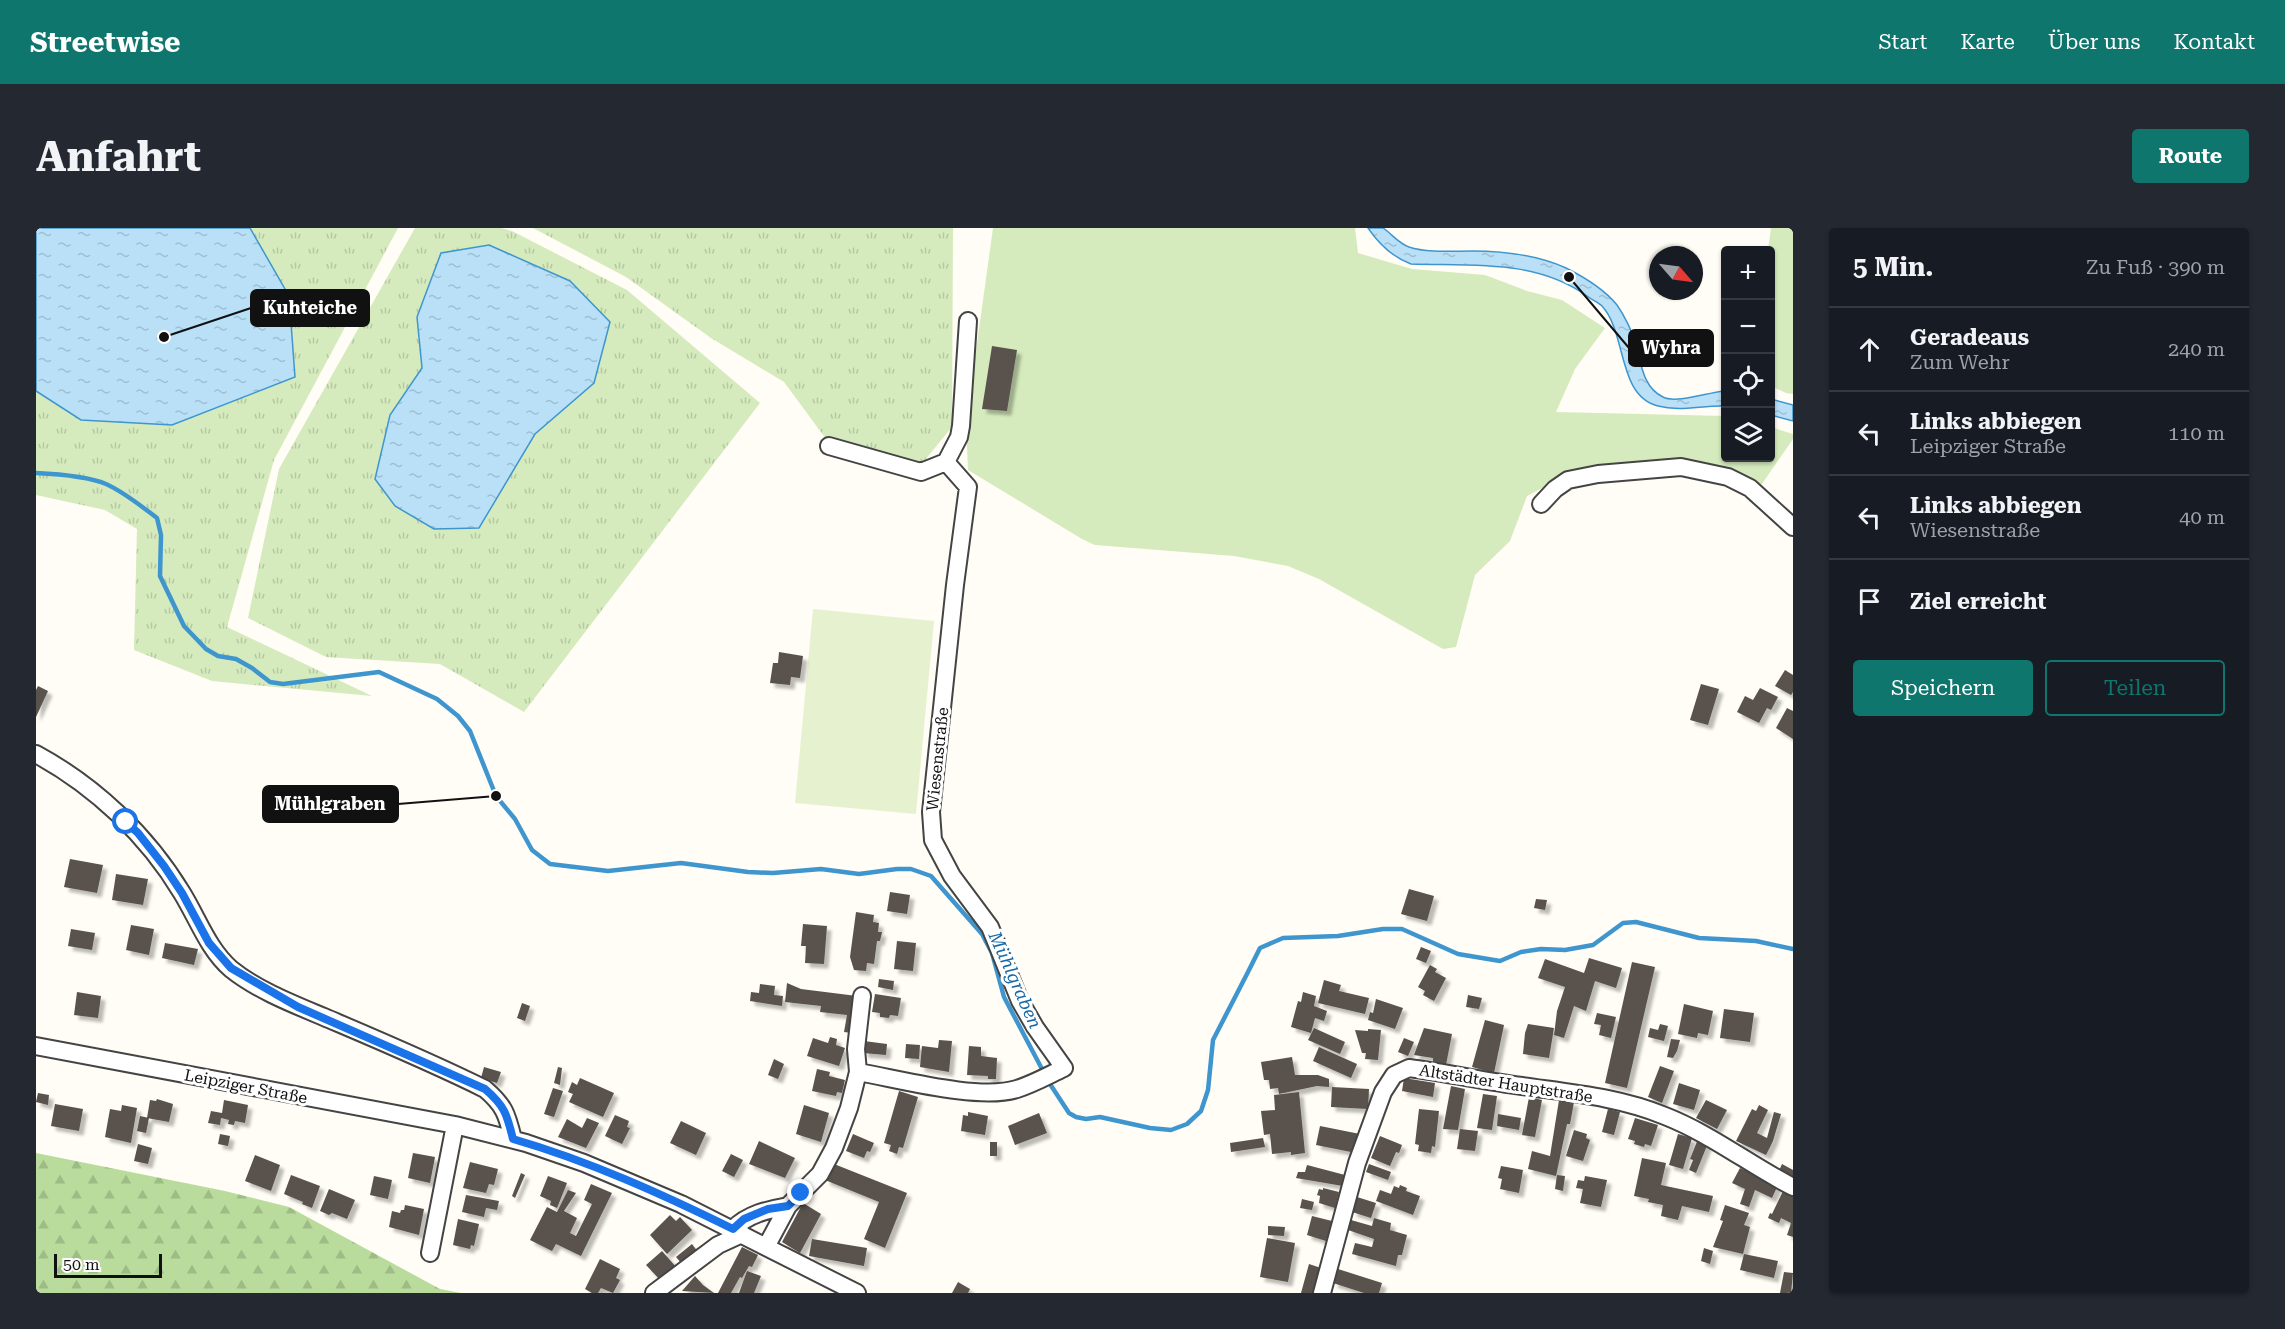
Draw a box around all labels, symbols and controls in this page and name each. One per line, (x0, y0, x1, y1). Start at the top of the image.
text: Streetwise (30, 26, 181, 59)
text: Start (1879, 30, 1927, 54)
text: Karte (1960, 30, 2015, 54)
text: Über uns (2048, 30, 2140, 54)
text: Kontakt (2173, 30, 2255, 54)
button: Route (2132, 129, 2249, 183)
text: Anfahrt (36, 132, 201, 181)
north arrow (1649, 246, 1703, 300)
map controls (1721, 246, 1775, 462)
button: + (1721, 246, 1775, 300)
text: 5 Min. (1853, 252, 1934, 282)
text: Zu Fuß · 390 m (2086, 255, 2225, 279)
callout: Kuhteiche (251, 290, 369, 326)
text: Kuhteiche (263, 297, 357, 318)
button: − (1721, 300, 1775, 354)
text: Geradeaus (1910, 325, 2029, 350)
callout: Wyhra (1629, 330, 1713, 366)
icon: ahead (1853, 333, 1886, 366)
text: Wyhra (1641, 337, 1701, 358)
text: 240 m (2168, 337, 2225, 361)
text: Zum Wehr (1910, 350, 2010, 374)
button: locate (1721, 354, 1775, 408)
button: layers (1721, 408, 1775, 462)
text: Links abbiegen (1910, 409, 2081, 434)
icon: left (1853, 417, 1886, 450)
text: 110 m (2168, 421, 2225, 445)
text: Leipziger Straße (1910, 434, 2066, 458)
text: Links abbiegen (1910, 493, 2081, 518)
icon: left (1853, 501, 1886, 534)
text: 40 m (2179, 505, 2225, 529)
text: Wiesenstraße (1910, 518, 2040, 542)
icon: arrive (1853, 585, 1886, 618)
text: Ziel erreicht (1910, 589, 2046, 614)
button: Speichern (1853, 660, 2033, 716)
button: Teilen (2045, 660, 2225, 716)
street label: Wiesenstraße (923, 706, 952, 812)
callout: Mühlgraben (263, 786, 398, 822)
text: Mühlgraben (274, 793, 386, 814)
route start (112, 808, 138, 834)
water label: Mühlgraben (984, 927, 1046, 1032)
street label: Altstädter Hauptstraße (1418, 1060, 1594, 1107)
street label: Leipziger Straße (183, 1065, 309, 1108)
route end (787, 1179, 813, 1205)
scale bar (54, 1251, 162, 1278)
text: 50 m (63, 1255, 100, 1274)

